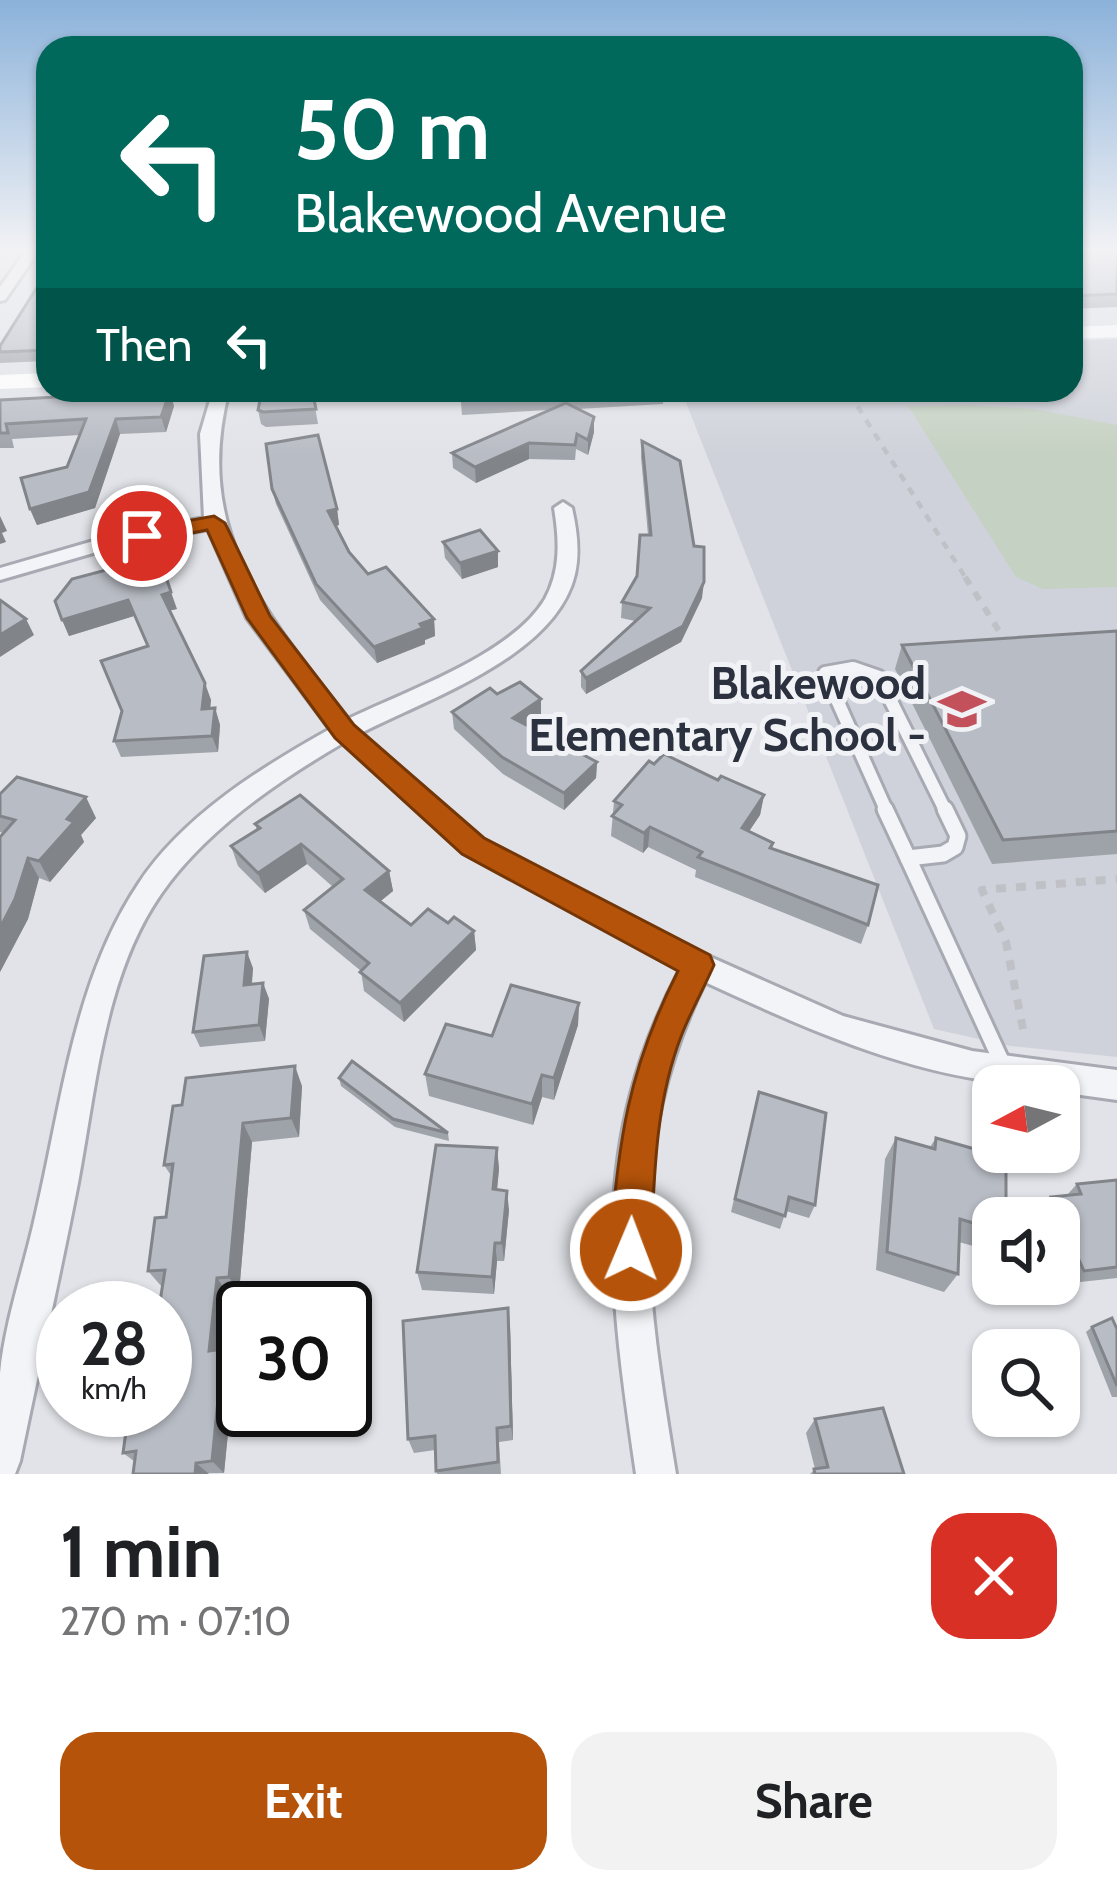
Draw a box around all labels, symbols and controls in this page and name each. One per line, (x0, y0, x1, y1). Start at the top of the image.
text: 50 m (294, 78, 490, 180)
icon: left (96, 84, 252, 240)
text: Blakewood Avenue (294, 180, 727, 246)
icon: left (216, 312, 282, 378)
text: Then (96, 318, 192, 372)
pin (91, 485, 193, 587)
icon: arrive (109, 503, 175, 569)
place label: Blakewood Elementary School - (528, 656, 926, 762)
school or university icon: Blakewood Elementary School - (937, 684, 987, 734)
north arrow (972, 1065, 1080, 1173)
map controls (972, 1065, 1080, 1437)
position arrow (568, 1187, 694, 1313)
button: sound (972, 1197, 1080, 1305)
speed limit sign: 30 (216, 1281, 372, 1437)
text: 28 (80, 1307, 148, 1380)
button: search (972, 1329, 1080, 1437)
text: km/h (81, 1370, 147, 1407)
text: 1 min (60, 1508, 222, 1595)
button: close (931, 1513, 1057, 1639)
text: 270 m · 07:10 (60, 1597, 291, 1645)
button: Exit (60, 1732, 547, 1870)
button: Share (571, 1732, 1057, 1870)

